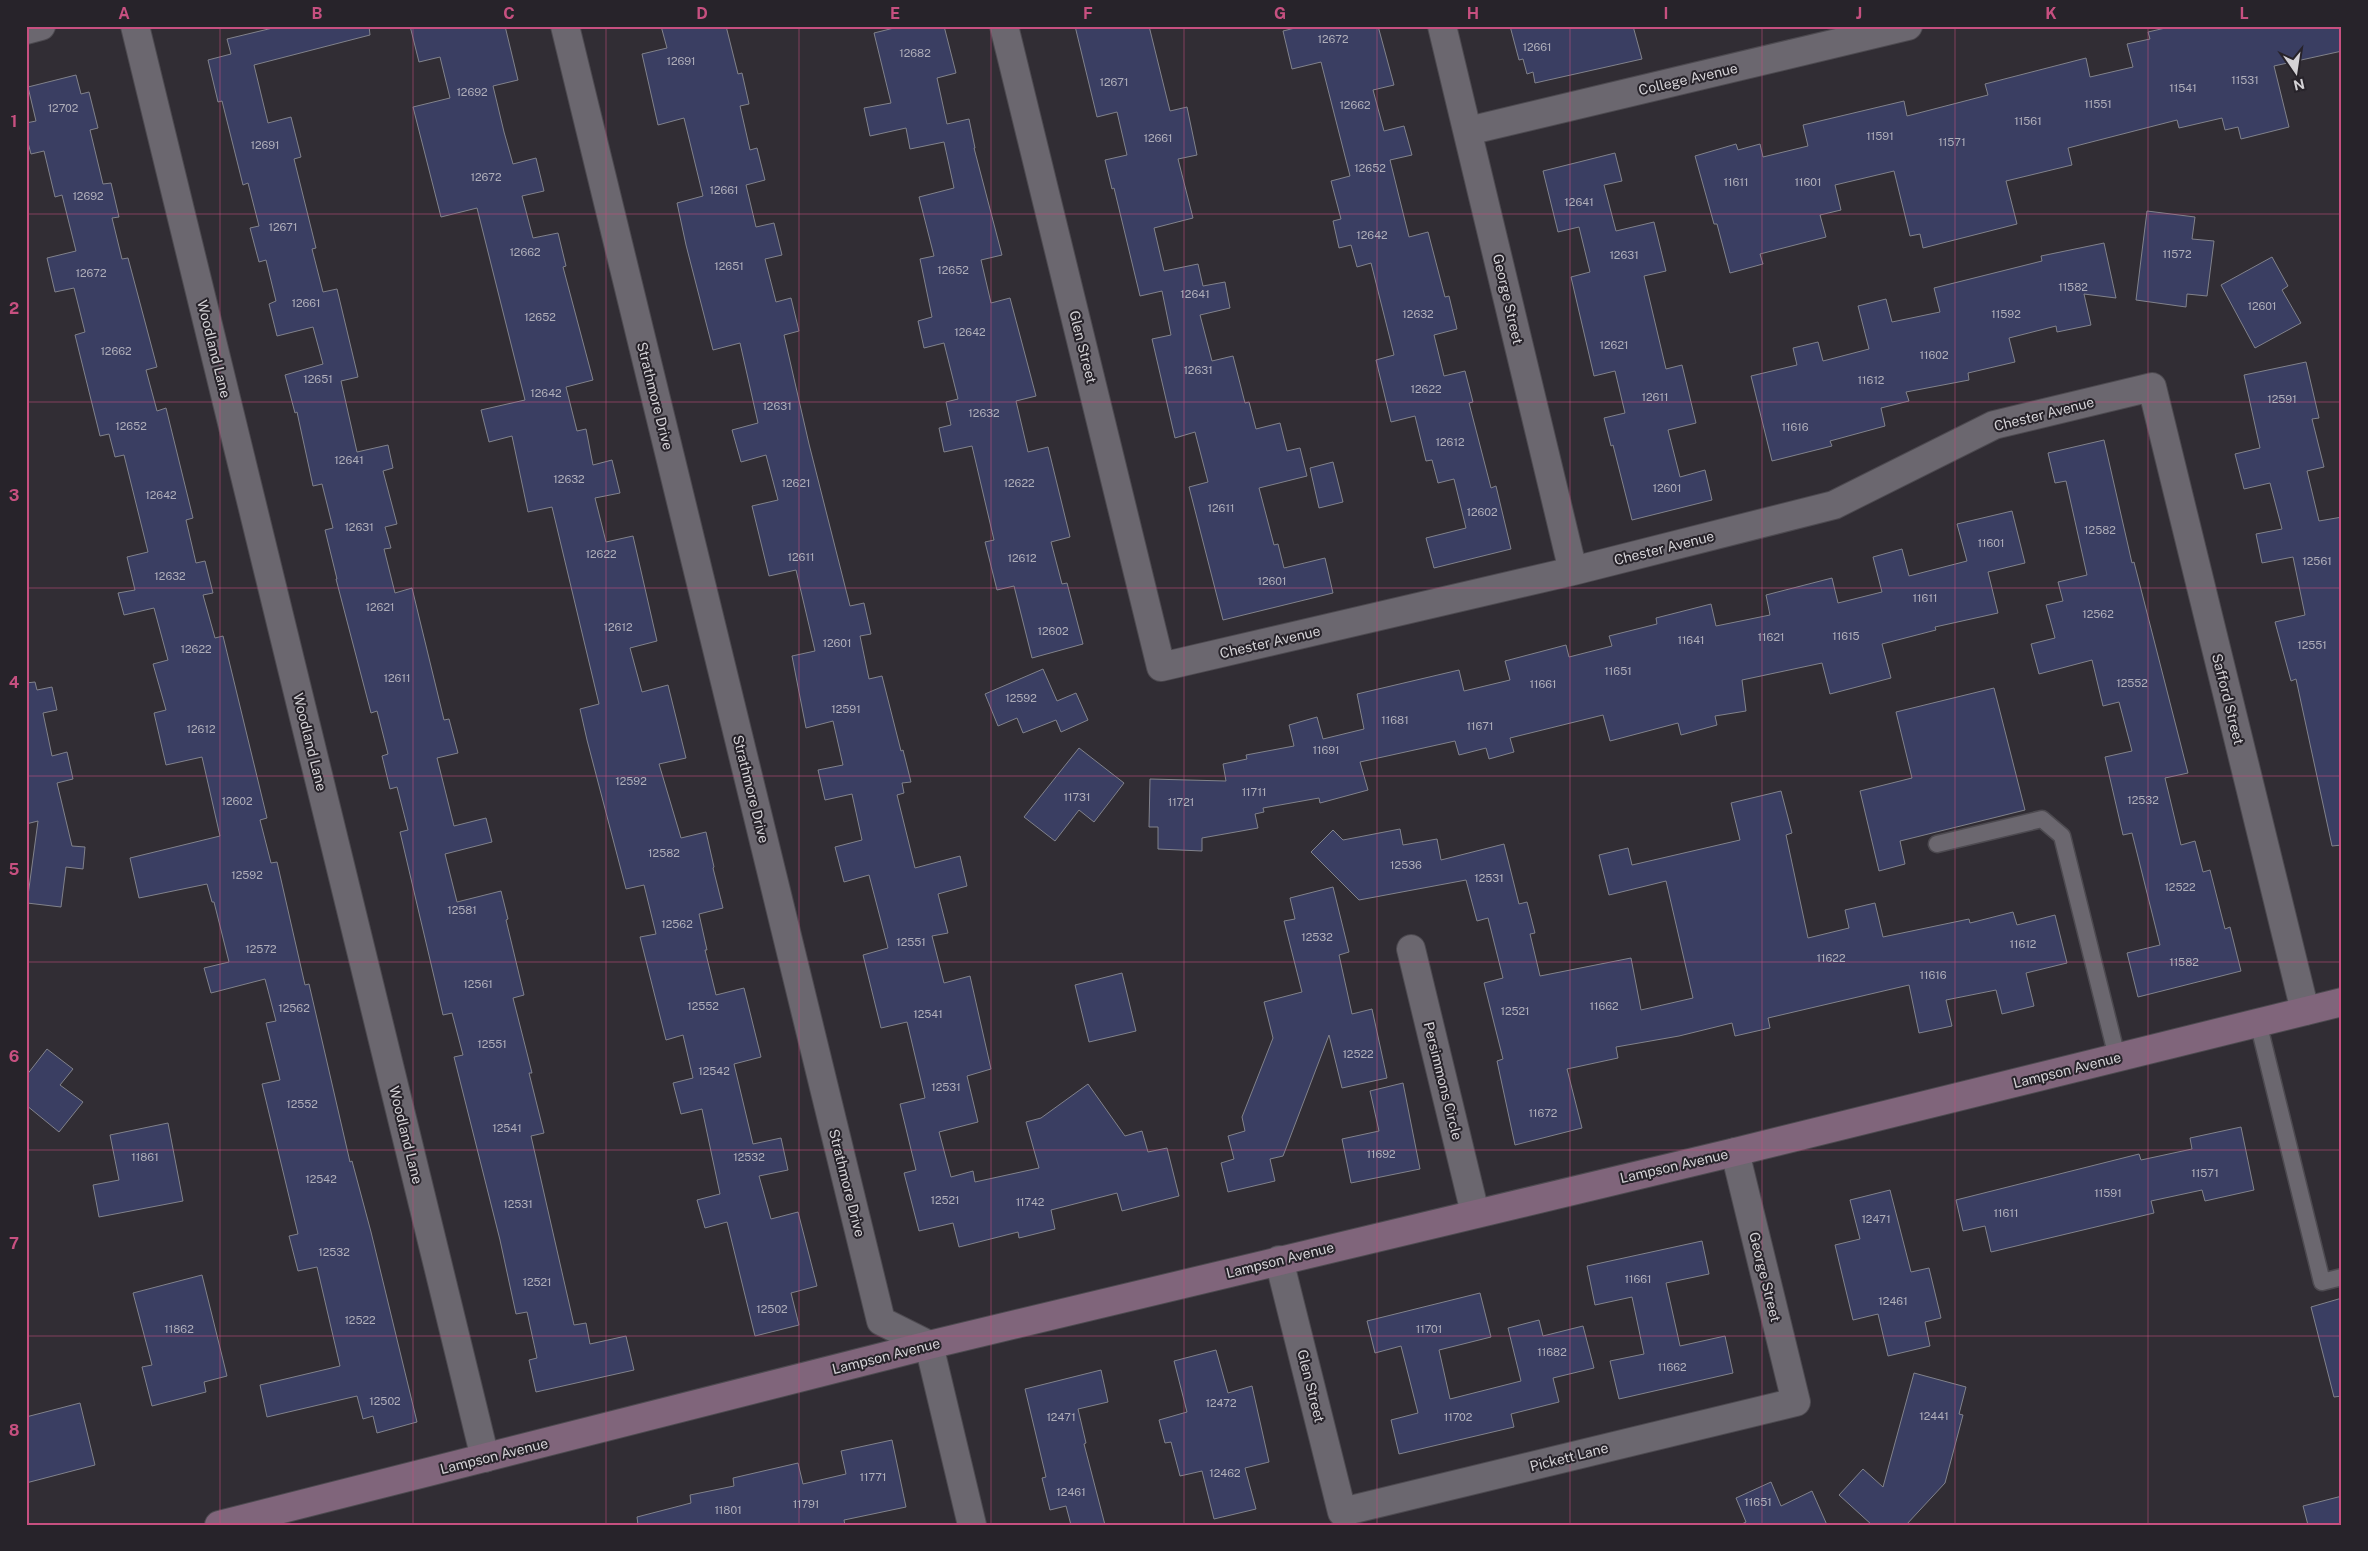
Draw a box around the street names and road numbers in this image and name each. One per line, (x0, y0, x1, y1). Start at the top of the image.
street label: College Avenue (1637, 60, 1739, 98)
street label: George Street (1490, 252, 1526, 346)
street label: Woodland Lane (194, 298, 234, 400)
street label: Glen Street (1066, 309, 1100, 385)
street label: Strathmore Drive (634, 340, 676, 452)
street label: Chester Avenue (1992, 394, 2096, 434)
street label: Chester Avenue (1612, 528, 1716, 568)
street label: Chester Avenue (1218, 623, 1322, 661)
street label: Safford Street (2209, 652, 2247, 746)
street label: Woodland Lane (290, 691, 330, 793)
street label: Strathmore Drive (730, 733, 772, 845)
street label: Persimmons Circle (1421, 1020, 1465, 1142)
street label: Lampson Avenue (2011, 1049, 2123, 1091)
street label: Woodland Lane (386, 1084, 426, 1186)
street label: Strathmore Drive (826, 1127, 868, 1239)
street label: Lampson Avenue (1618, 1146, 1730, 1186)
street label: George Street (1746, 1230, 1784, 1324)
street label: Lampson Avenue (1224, 1239, 1336, 1281)
street label: Lampson Avenue (830, 1335, 942, 1377)
street label: Glen Street (1294, 1348, 1328, 1424)
street label: Lampson Avenue (438, 1435, 550, 1477)
street label: Pickett Lane (1528, 1440, 1610, 1474)

